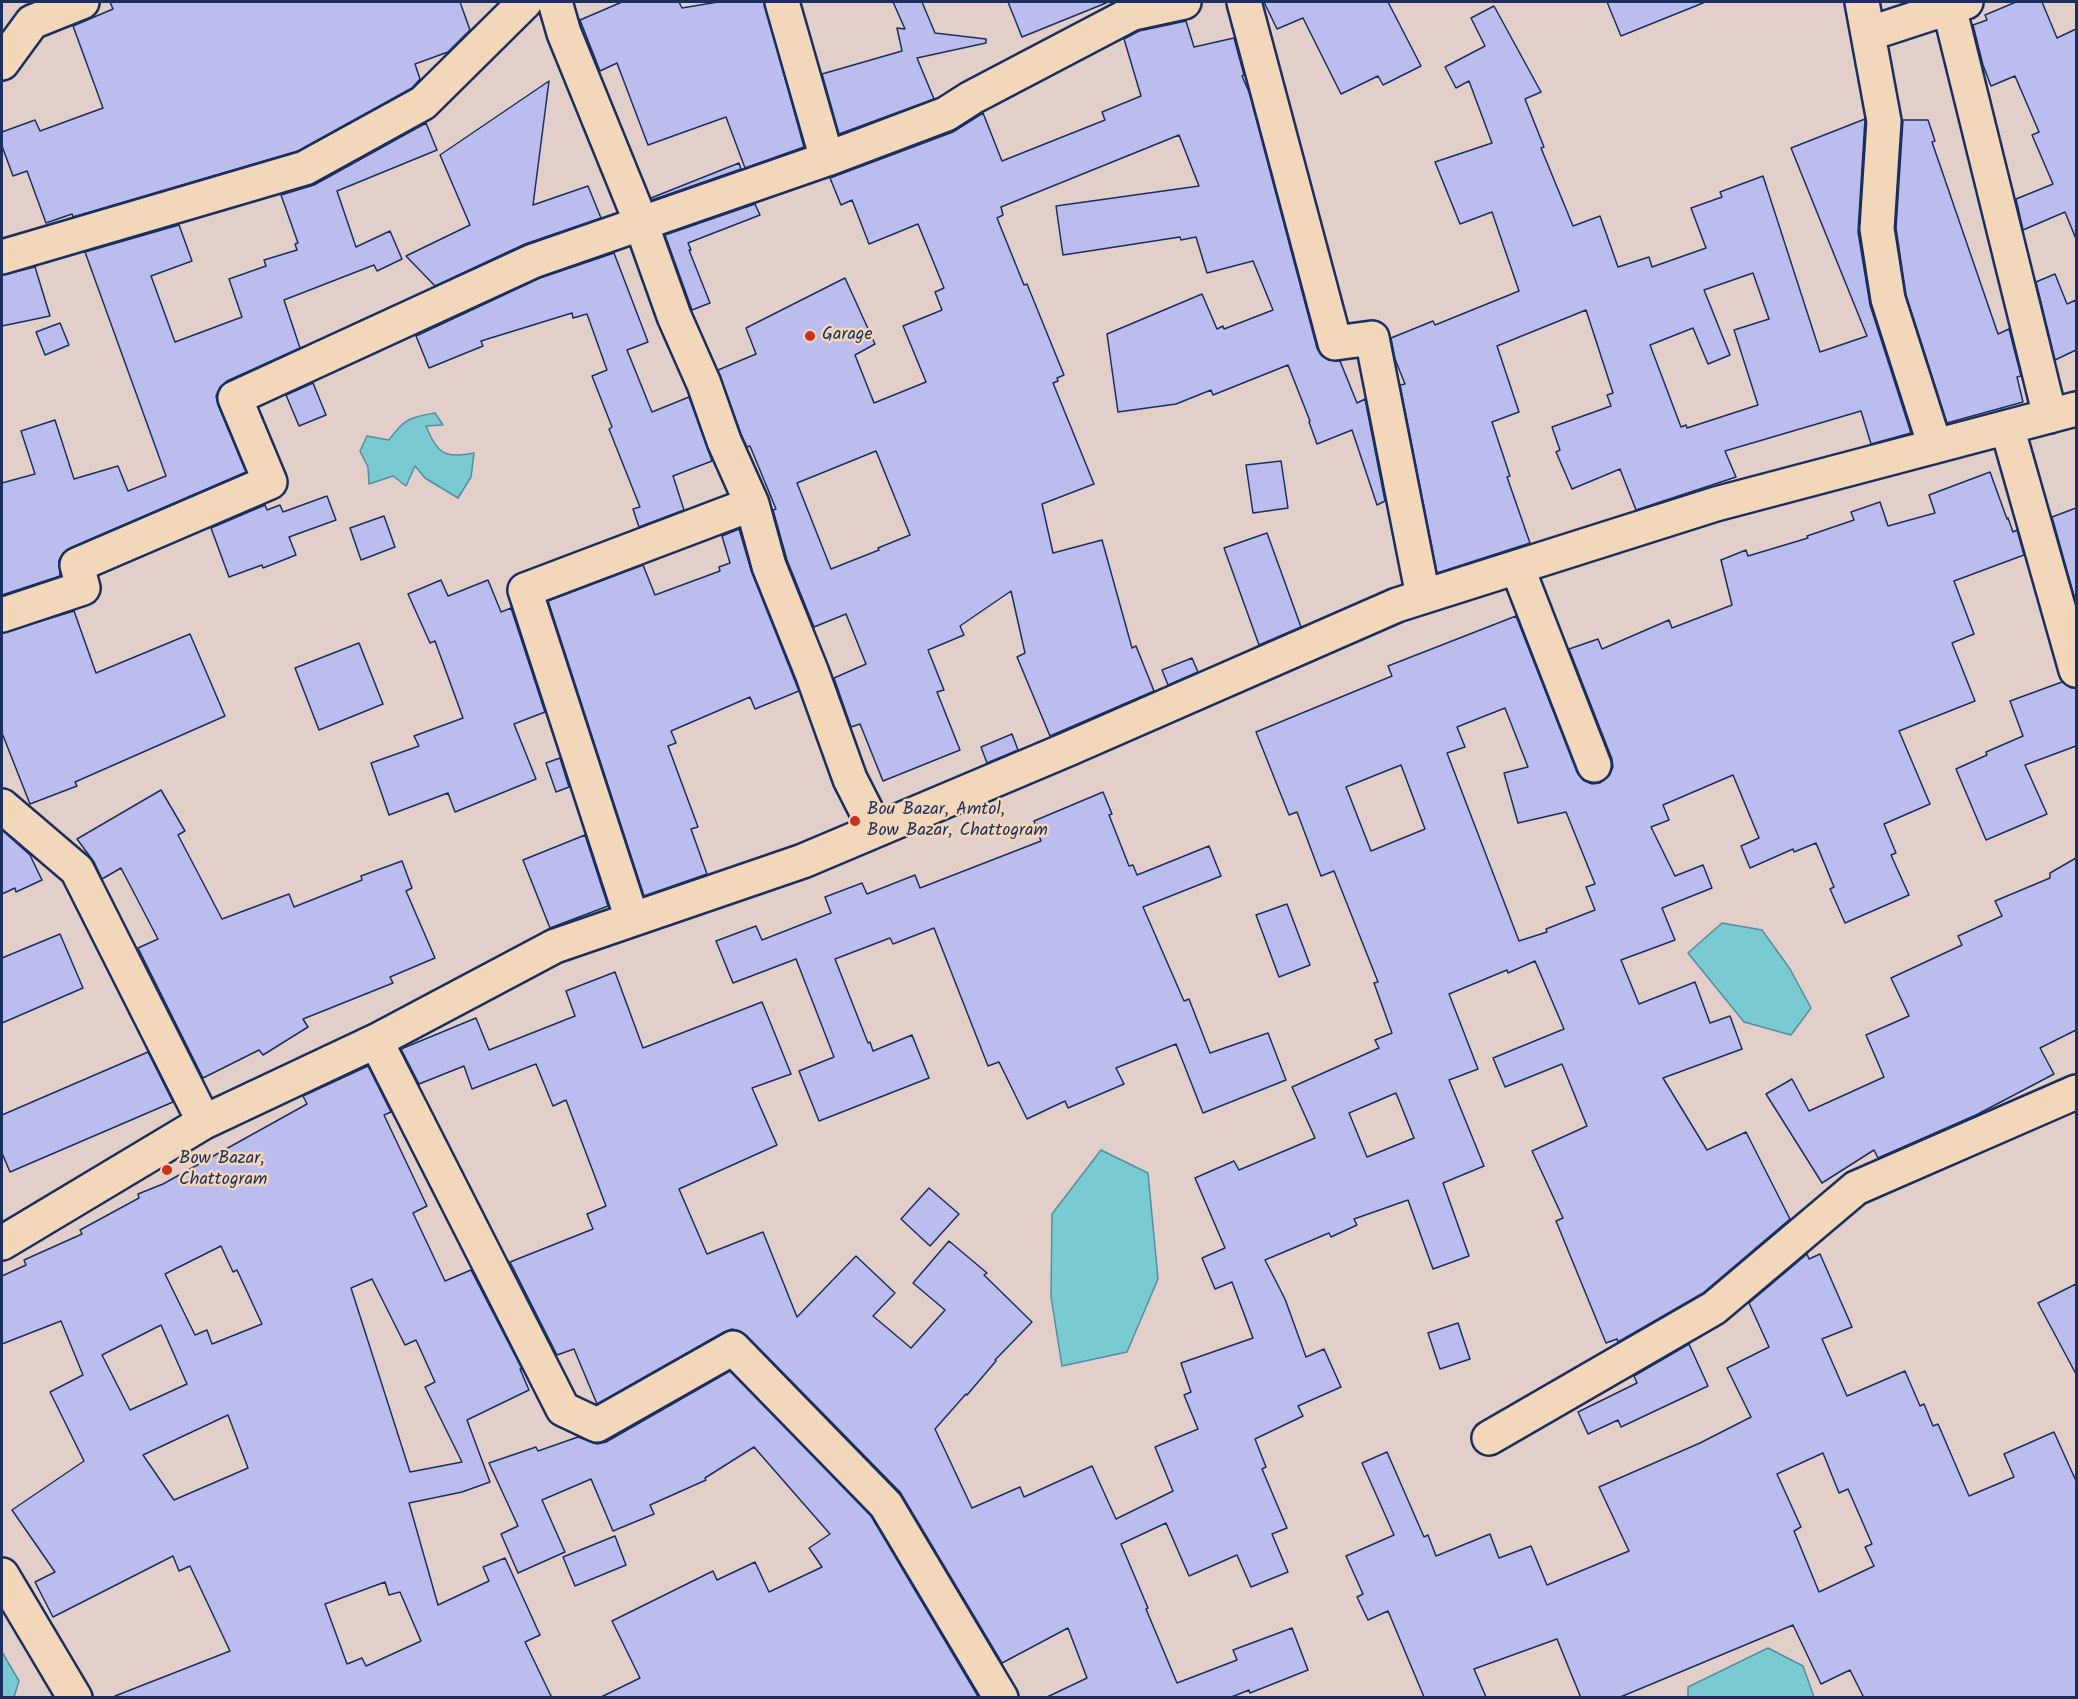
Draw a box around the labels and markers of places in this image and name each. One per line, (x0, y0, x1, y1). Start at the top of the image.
place label: Garage (822, 325, 872, 347)
marker: Garage (803, 329, 817, 343)
place label: Bou Bazar, Amtol, Bow Bazar, Chattogram (867, 800, 1048, 842)
marker: Bou Bazar, Amtol, Bow Bazar, Chattogram (848, 814, 862, 828)
place label: Bow Bazar, Chattogram (179, 1149, 267, 1192)
marker: Bow Bazar, Chattogram (160, 1163, 174, 1177)

